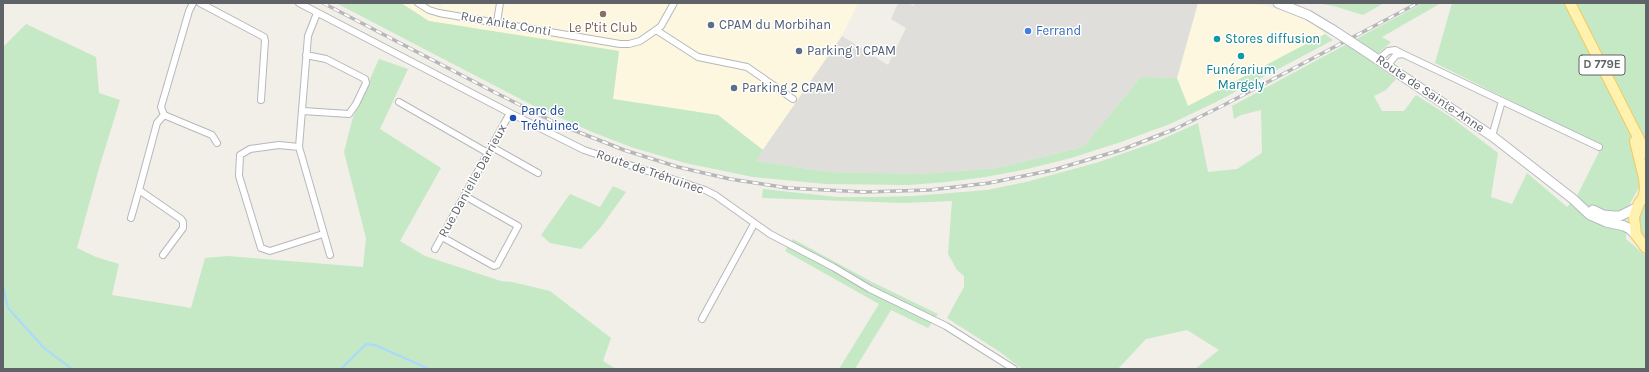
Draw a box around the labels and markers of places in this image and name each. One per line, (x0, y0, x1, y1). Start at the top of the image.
marker: Le P'tit Club (598, 9, 608, 19)
place label: CPAM du Morbihan (719, 17, 831, 33)
place label: Le P'tit Club (569, 20, 637, 36)
marker: CPAM du Morbihan (706, 20, 716, 30)
place label: Ferrand (1036, 23, 1081, 39)
marker: Ferrand (1023, 26, 1033, 36)
place label: Stores diffusion (1225, 31, 1320, 47)
marker: Stores diffusion (1212, 34, 1222, 44)
place label: Parking 1 CPAM (807, 43, 896, 59)
marker: Parking 1 CPAM (794, 46, 804, 56)
marker: Funérarium Margely (1236, 51, 1246, 61)
place label: Funérarium Margely (1206, 62, 1276, 93)
place label: Parking 2 CPAM (742, 80, 834, 96)
marker: Parking 2 CPAM (729, 83, 739, 93)
place label: Parc de Tréhuinec (521, 103, 579, 134)
marker: Parc de Tréhuinec (508, 113, 518, 123)

